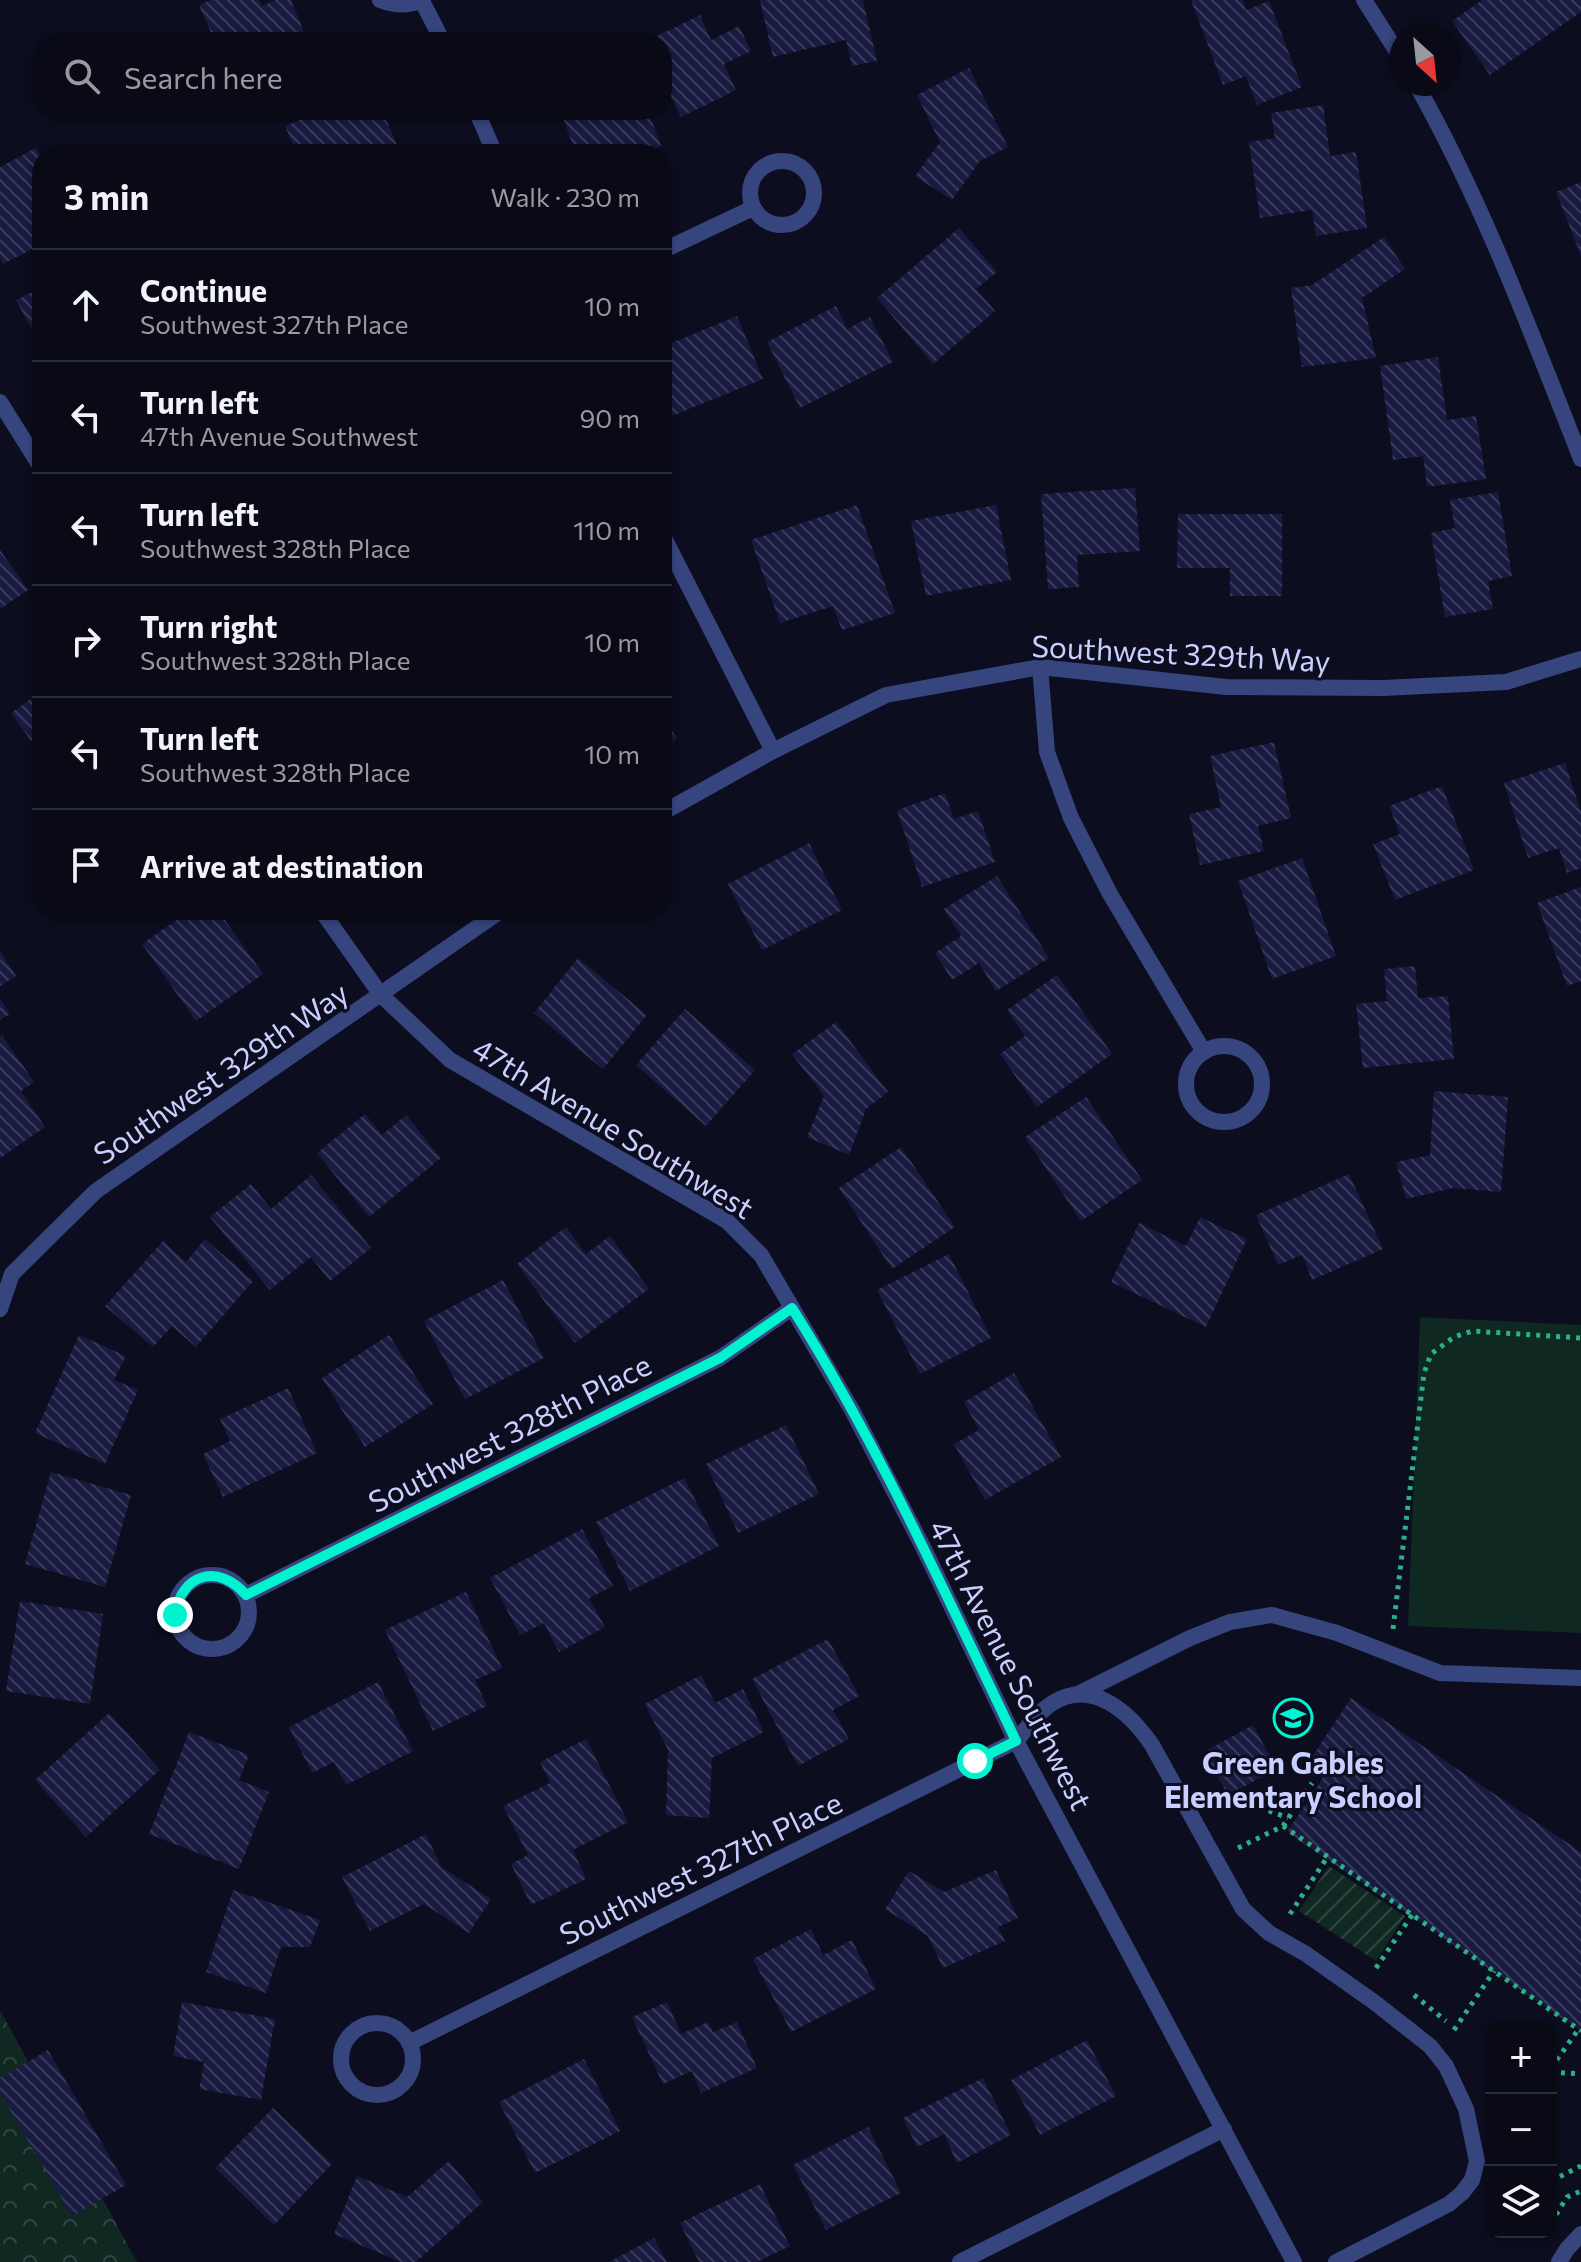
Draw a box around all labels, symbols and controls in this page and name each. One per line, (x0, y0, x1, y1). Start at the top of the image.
north arrow (1389, 24, 1461, 96)
search box (32, 32, 672, 120)
icon: search (60, 54, 104, 98)
text: Search here (124, 58, 283, 95)
text: 3 min (64, 175, 149, 217)
text: Walk · 230 m (491, 181, 640, 212)
text: Continue (140, 271, 267, 308)
icon: ahead (64, 283, 108, 327)
text: 10 m (584, 290, 640, 321)
text: Southwest 327th Place (140, 308, 409, 339)
text: Turn left (140, 383, 259, 420)
icon: left (64, 395, 108, 439)
text: 90 m (580, 402, 640, 433)
text: 47th Avenue Southwest (140, 420, 418, 451)
text: Turn left (140, 495, 259, 532)
icon: left (64, 507, 108, 551)
text: 110 m (573, 514, 640, 545)
text: Southwest 328th Place (140, 532, 411, 563)
text: Turn right (140, 607, 277, 644)
icon: right (64, 619, 108, 663)
text: 10 m (584, 626, 640, 657)
street label: Southwest 329th Way (1031, 626, 1331, 678)
text: Southwest 328th Place (140, 644, 411, 675)
text: Turn left (140, 719, 259, 756)
icon: left (64, 731, 108, 775)
text: 10 m (584, 738, 640, 769)
text: Southwest 328th Place (140, 756, 411, 787)
icon: arrive (64, 843, 108, 887)
text: Arrive at destination (140, 847, 424, 884)
street label: Southwest 329th Way (86, 973, 354, 1171)
street label: 47th Avenue Southwest (467, 1029, 761, 1225)
street label: Southwest 328th Place (362, 1345, 656, 1519)
street label: 47th Avenue Southwest (923, 1513, 1101, 1815)
route end (157, 1597, 193, 1633)
school or university icon: Green Gables Elementary School (1272, 1697, 1314, 1739)
route start (957, 1743, 993, 1779)
place label: Green Gables Elementary School (1164, 1743, 1422, 1814)
street label: Southwest 327th Place (553, 1782, 847, 1952)
map controls (1485, 2022, 1557, 2238)
button: + (1485, 2022, 1557, 2094)
button: − (1485, 2094, 1557, 2166)
button: layers (1485, 2166, 1557, 2238)

